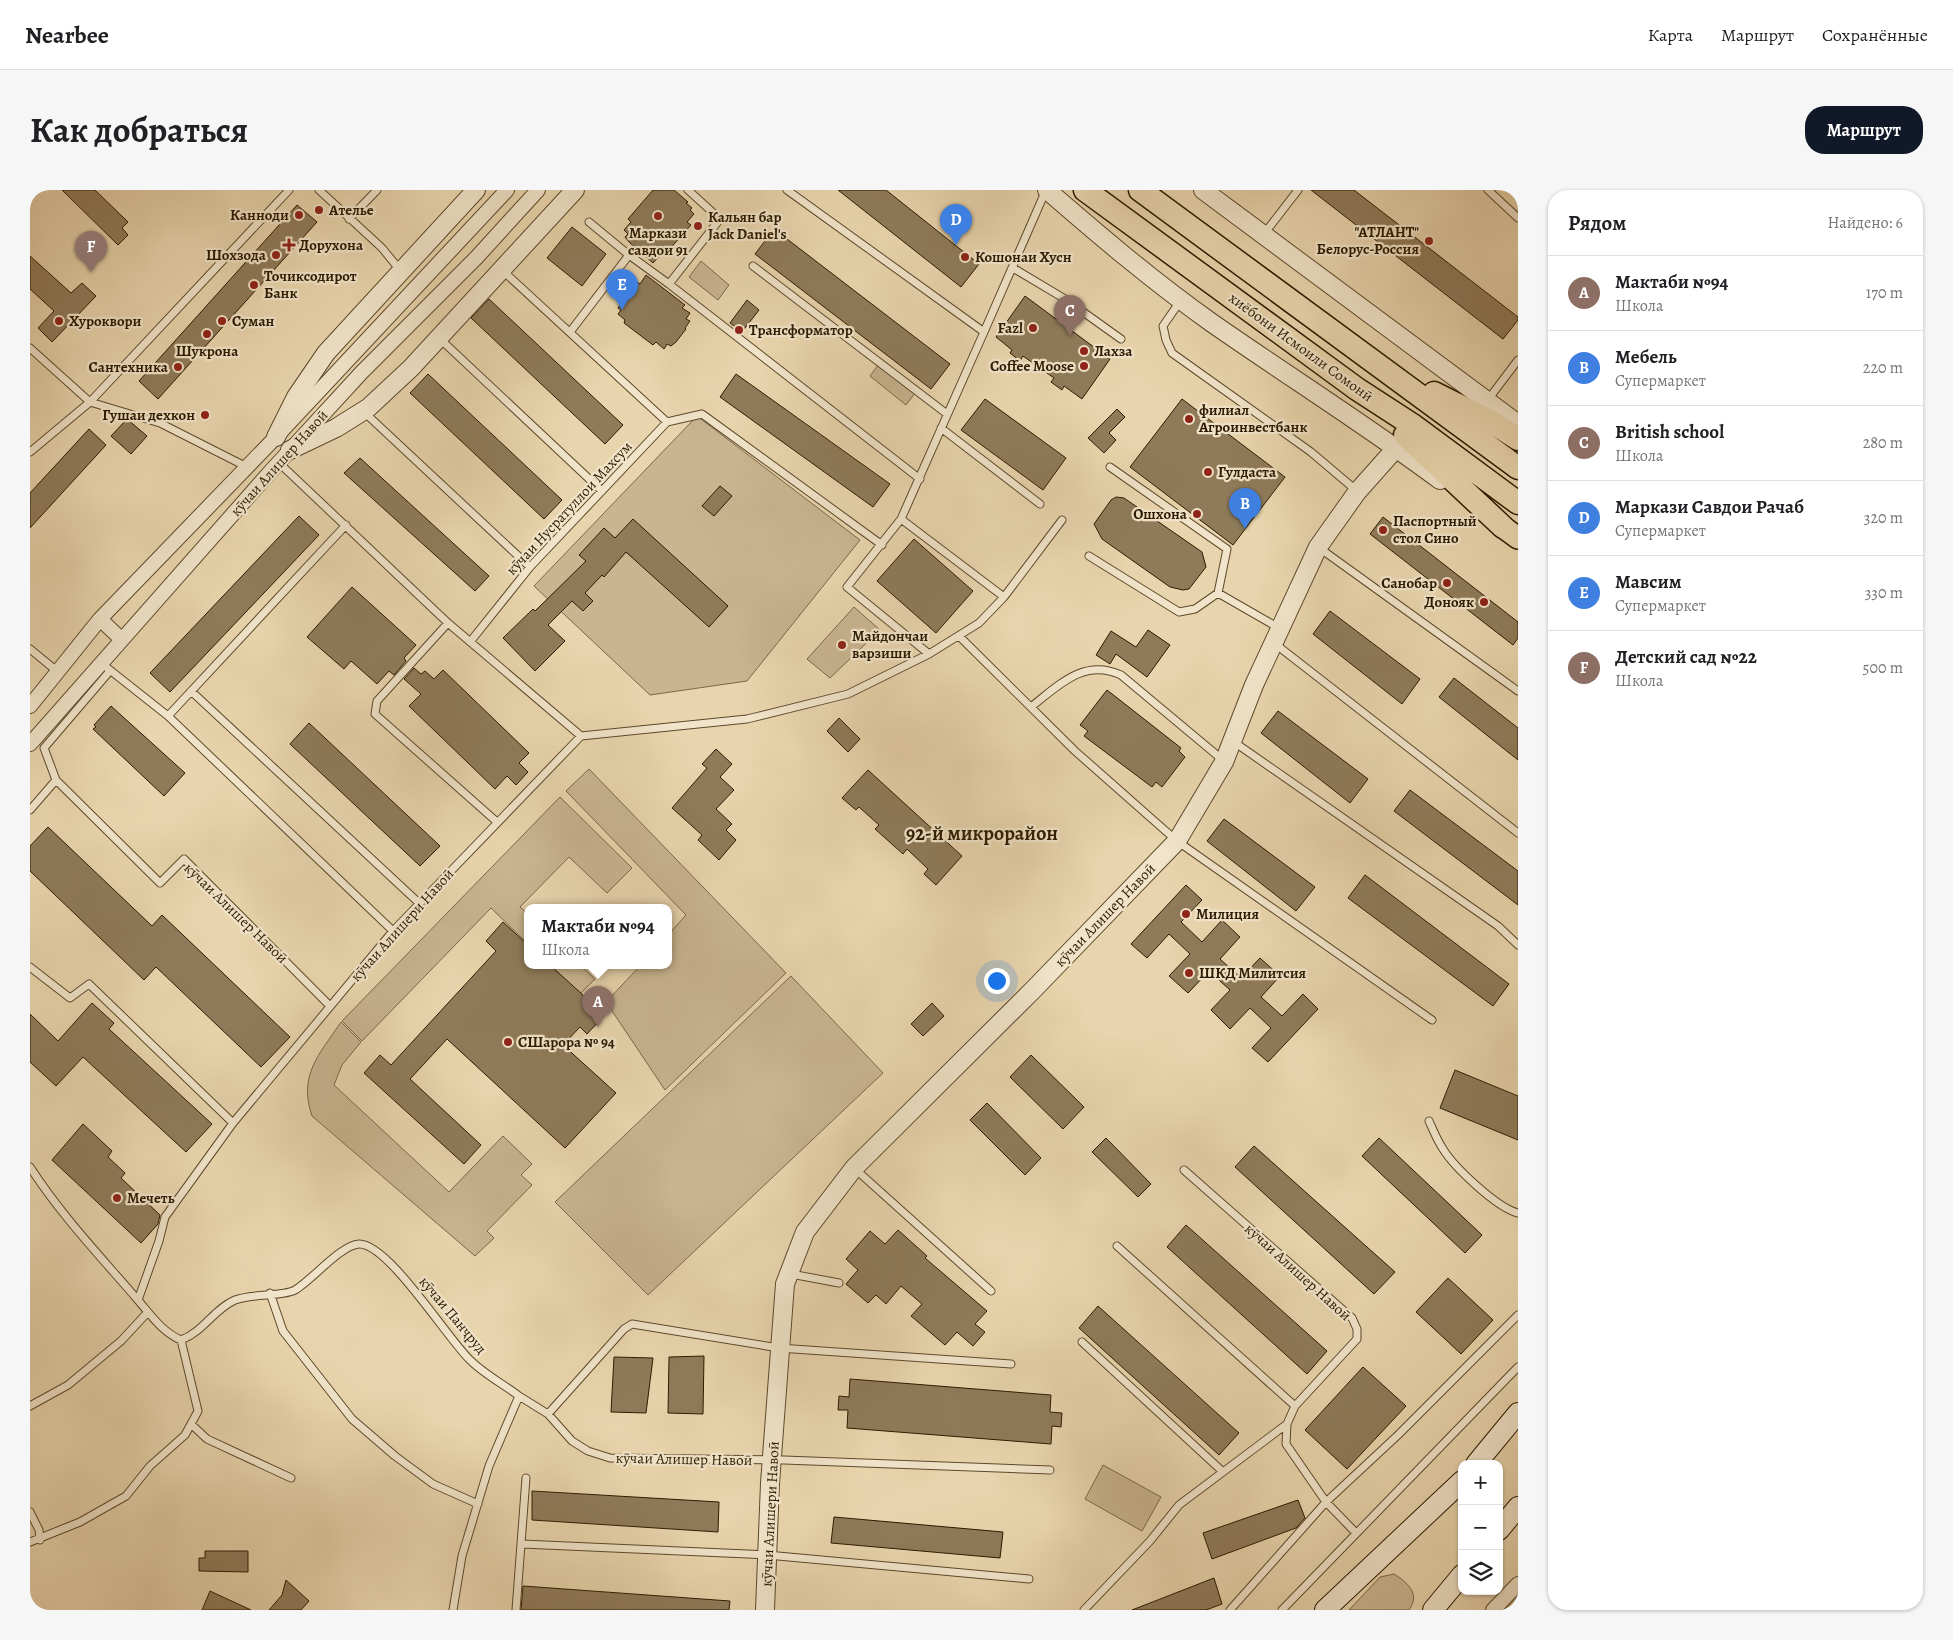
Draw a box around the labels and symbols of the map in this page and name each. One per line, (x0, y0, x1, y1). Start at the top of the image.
place label: Ателье (328, 200, 374, 220)
marker: Ателье (313, 204, 325, 216)
pin: D (940, 204, 972, 245)
place label: Канноди (230, 205, 289, 225)
place label: Кальян бар Jack Daniel's (708, 207, 787, 244)
marker: Канноди (293, 209, 305, 221)
marker: Маркази савдои 91 (652, 210, 664, 222)
marker: Кальян бар Jack Daniel's (692, 220, 704, 232)
place label: "АТЛАНТ" Белорус-Россия (1317, 222, 1419, 259)
place label: Маркази савдои 91 (628, 223, 689, 260)
pin: F (75, 231, 107, 272)
place label: Дорухона (299, 235, 364, 255)
marker: "АТЛАНТ" Белорус-Россия (1423, 235, 1435, 247)
marker: Дорухона (283, 239, 295, 251)
place label: Шохзода (206, 245, 267, 265)
place label: Кошонаи Хусн (975, 247, 1072, 267)
marker: Шохзода (270, 249, 282, 261)
marker: Кошонаи Хусн (959, 251, 971, 263)
place label: Точиксодирот Банк (264, 266, 357, 303)
pin: E (606, 269, 638, 310)
marker: Точиксодирот Банк (248, 279, 260, 291)
street label: хиёбони Исмоили Сомонӣ (1225, 288, 1377, 406)
pin: C (1054, 295, 1086, 336)
place label: Хуроквори (69, 311, 142, 331)
place label: Суман (232, 311, 275, 331)
marker: Хуроквори (53, 315, 65, 327)
marker: Суман (216, 315, 228, 327)
place label: Fazl (998, 318, 1023, 338)
place label: Трансформатор (749, 320, 853, 340)
marker: Fazl (1027, 322, 1039, 334)
marker: Трансформатор (733, 324, 745, 336)
marker: Шукрона (201, 328, 213, 340)
place label: Шукрона (176, 341, 239, 361)
place label: Лахза (1094, 341, 1133, 361)
marker: Лахза (1078, 345, 1090, 357)
place label: Coffee Moose (990, 356, 1074, 376)
place label: Сантехника (89, 357, 169, 377)
marker: Coffee Moose (1078, 360, 1090, 372)
marker: Сантехника (172, 361, 184, 373)
place label: филиал Агроинвестбанк (1198, 400, 1308, 437)
place label: Гушаи дехкон (102, 405, 195, 425)
street label: кӯчаи Алишер Навоӣ (226, 405, 332, 521)
marker: Гушаи дехкон (199, 409, 211, 421)
marker: филиал Агроинвестбанк (1183, 413, 1195, 425)
street label: кӯчаи Нусратуллои Махсум (501, 437, 637, 579)
place label: Гулдаста (1218, 462, 1277, 482)
marker: Гулдаста (1202, 466, 1214, 478)
pin: B (1229, 488, 1261, 529)
place label: Ошхона (1133, 504, 1188, 524)
marker: Ошхона (1191, 508, 1203, 520)
place label: Паспортный стол Сино (1393, 511, 1477, 548)
marker: Паспортный стол Сино (1377, 524, 1389, 536)
place label: Санобар (1381, 573, 1437, 593)
marker: Санобар (1441, 577, 1453, 589)
place label: Донояк (1424, 592, 1474, 612)
marker: Донояк (1478, 596, 1490, 608)
place label: Майдончаи варзиши (852, 626, 928, 663)
marker: Майдончаи варзиши (836, 639, 848, 651)
district label: 92-й микрорайон (906, 820, 1058, 847)
street label: кӯчаи Алишер Навоӣ (180, 858, 292, 968)
street label: кӯчаи Алишер Навоӣ (1050, 859, 1160, 971)
street label: кӯчаи Алишери Навоӣ (346, 864, 458, 986)
place label: Милиция (1196, 904, 1259, 924)
marker: Милиция (1180, 908, 1192, 920)
place label: ШКД Милитсия (1199, 963, 1307, 983)
marker: ШКД Милитсия (1183, 967, 1195, 979)
your location (984, 968, 1010, 994)
pin: A (582, 986, 614, 1027)
place label: СШарора № 94 (518, 1032, 615, 1052)
marker: СШарора № 94 (502, 1036, 514, 1048)
place label: Мечеть (127, 1188, 175, 1208)
marker: Мечеть (111, 1192, 123, 1204)
street label: кӯчаи Алишер Навоӣ (1240, 1219, 1356, 1325)
street label: кӯчаи Панҷруд (415, 1272, 491, 1358)
street label: кӯчаи Алишери Навоӣ (756, 1441, 784, 1587)
street label: кӯчаи Алишер Навоӣ (615, 1448, 753, 1470)

